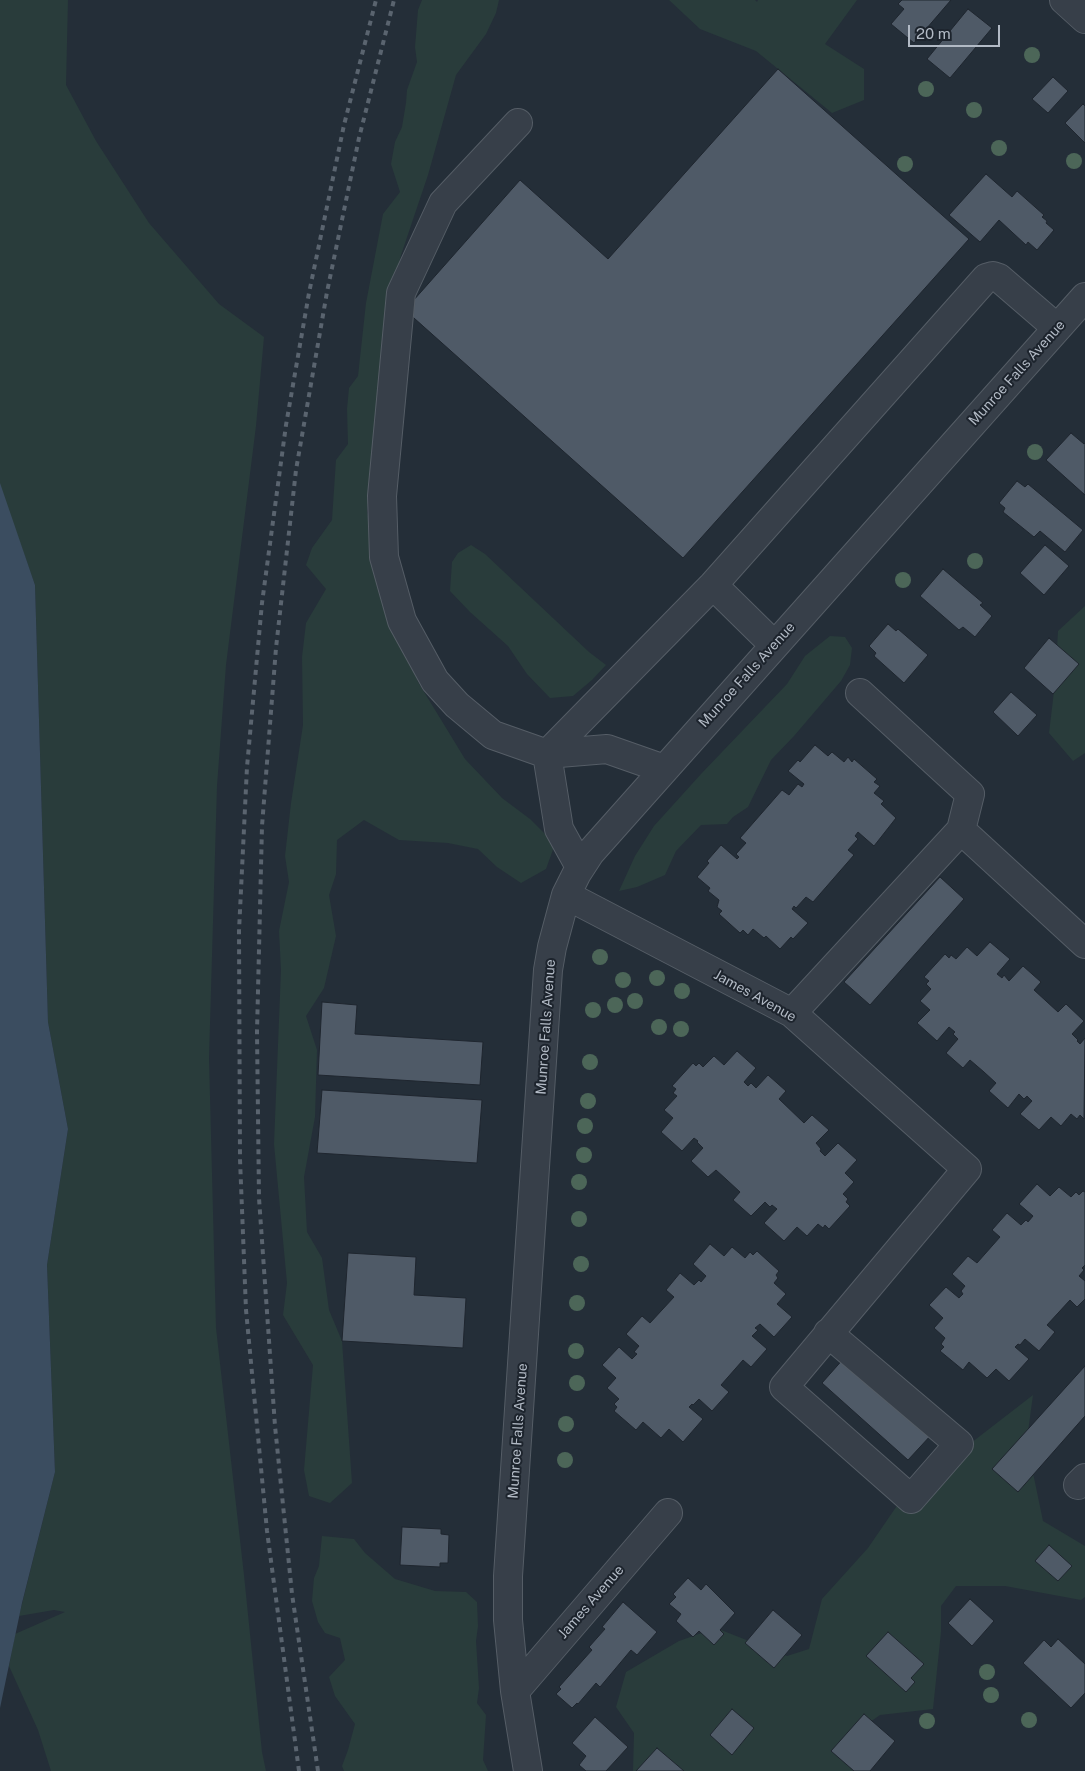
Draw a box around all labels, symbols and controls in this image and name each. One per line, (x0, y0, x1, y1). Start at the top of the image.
scale bar (910, 15, 1002, 47)
text: 20 m (916, 25, 951, 42)
street label: Munroe Falls Avenue (965, 317, 1069, 429)
street label: Munroe Falls Avenue (695, 619, 799, 731)
street label: Munroe Falls Avenue (533, 959, 559, 1095)
street label: James Avenue (711, 966, 799, 1026)
street label: Munroe Falls Avenue (505, 1363, 531, 1499)
street label: James Avenue (555, 1562, 627, 1642)

